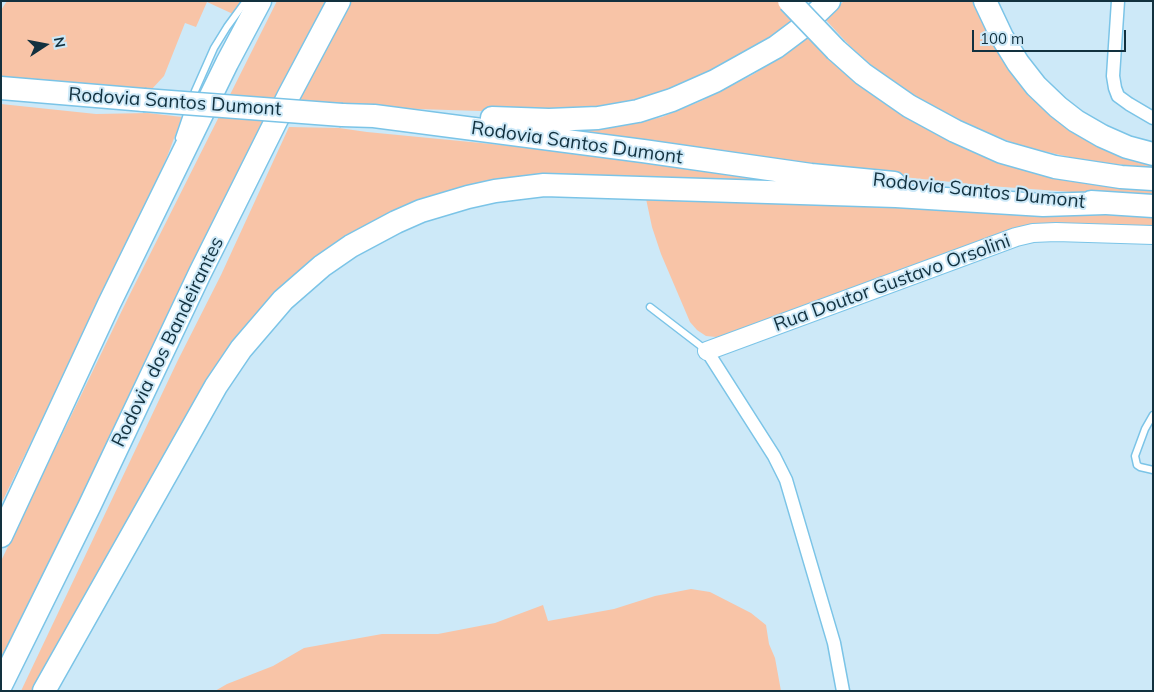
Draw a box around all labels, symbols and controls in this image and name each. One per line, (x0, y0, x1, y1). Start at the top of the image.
north arrow (20, 20, 70, 70)
scale bar (974, 20, 1128, 52)
text: 100 m (980, 29, 1024, 48)
text: N (50, 35, 70, 49)
street label: Rodovia Santos Dumont (68, 83, 282, 121)
street label: Rodovia Santos Dumont (470, 117, 684, 169)
street label: Rodovia Santos Dumont (872, 169, 1086, 213)
street label: Rua Doutor Gustavo Orsolini (771, 230, 1013, 336)
street label: Rodovia dos Bandeirantes (107, 233, 229, 451)

